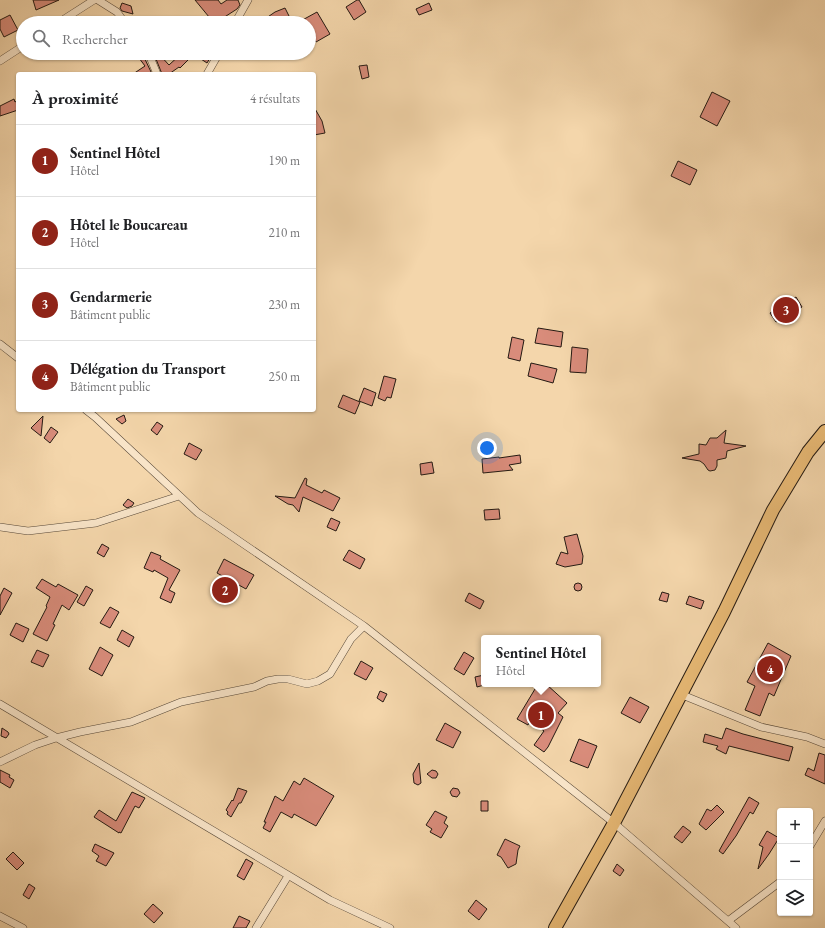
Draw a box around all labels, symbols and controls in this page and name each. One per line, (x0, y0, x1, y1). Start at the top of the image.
search box (16, 16, 316, 60)
icon: search (30, 27, 52, 49)
text: Rechercher (62, 29, 128, 48)
text: À proximité (32, 87, 118, 109)
text: 4 résultats (250, 90, 300, 107)
text: Sentinel Hôtel (70, 143, 160, 162)
text: 1 (42, 152, 48, 169)
text: 190 m (269, 152, 300, 169)
text: Hôtel (70, 162, 99, 179)
text: Hôtel le Boucareau (70, 215, 188, 234)
text: 2 (42, 224, 48, 241)
text: 210 m (269, 224, 300, 241)
text: Hôtel (70, 234, 99, 251)
text: Gendarmerie (70, 287, 152, 306)
pin: 3 (773, 295, 799, 325)
text: 3 (42, 296, 48, 313)
text: 230 m (269, 296, 300, 313)
text: Bâtiment public (70, 306, 151, 323)
text: Délégation du Transport (70, 359, 226, 378)
text: 4 (42, 368, 48, 385)
text: 250 m (269, 368, 300, 385)
text: Bâtiment public (70, 378, 151, 395)
your location (477, 438, 497, 458)
pin: 2 (212, 575, 238, 605)
popup (481, 635, 601, 687)
text: Sentinel Hôtel (496, 643, 586, 662)
pin: 4 (757, 654, 783, 684)
text: Hôtel (496, 662, 525, 679)
pin: 1 (528, 700, 554, 730)
map controls (777, 808, 813, 916)
button: + (777, 808, 813, 844)
button: − (777, 844, 813, 880)
button: layers (777, 880, 813, 916)

